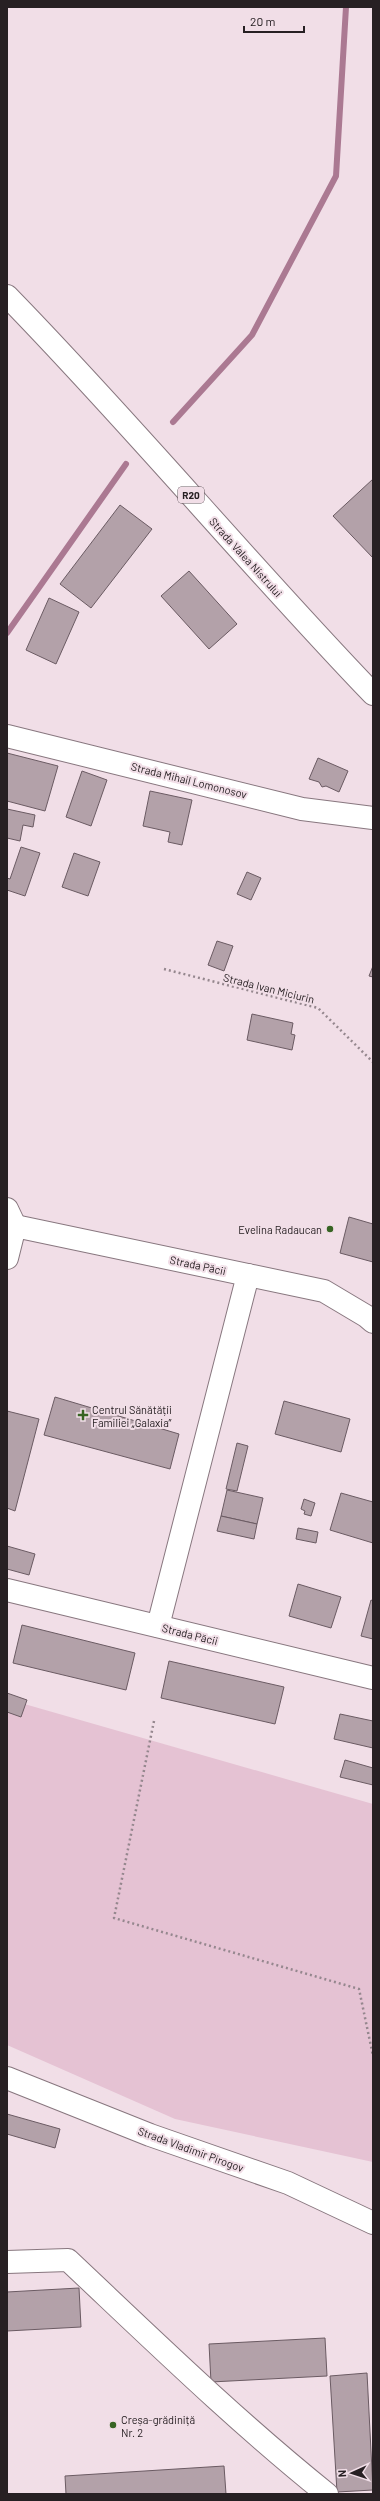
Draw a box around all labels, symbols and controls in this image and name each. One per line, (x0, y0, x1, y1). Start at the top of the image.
scale bar (244, 8, 304, 34)
text: 20 m (250, 14, 276, 28)
road number: R20 (178, 487, 204, 503)
street label: Strada Valea Nistrului (207, 515, 285, 599)
street label: Strada Mihail Lomonosov (130, 759, 248, 801)
street label: Strada Ivan Miciurin (222, 970, 316, 1006)
place label: Evelina Radaucan (238, 1223, 322, 1236)
marker: Evelina Radaucan (325, 1224, 335, 1234)
street label: Strada Păcii (169, 1253, 228, 1277)
place label: Centrul Sănătății Familiei „Galaxia” (92, 1403, 172, 1429)
marker: Centrul Sănătății Familiei „Galaxia” (77, 1409, 89, 1421)
street label: Strada Păcii (161, 1621, 220, 1647)
street label: Strada Vladimir Pirogov (136, 2124, 246, 2174)
place label: Creșa-grădiniță Nr. 2 (121, 2413, 195, 2439)
marker: Creșa-grădiniță Nr. 2 (108, 2420, 118, 2430)
north arrow (332, 2453, 372, 2493)
text: N (335, 2470, 348, 2478)

